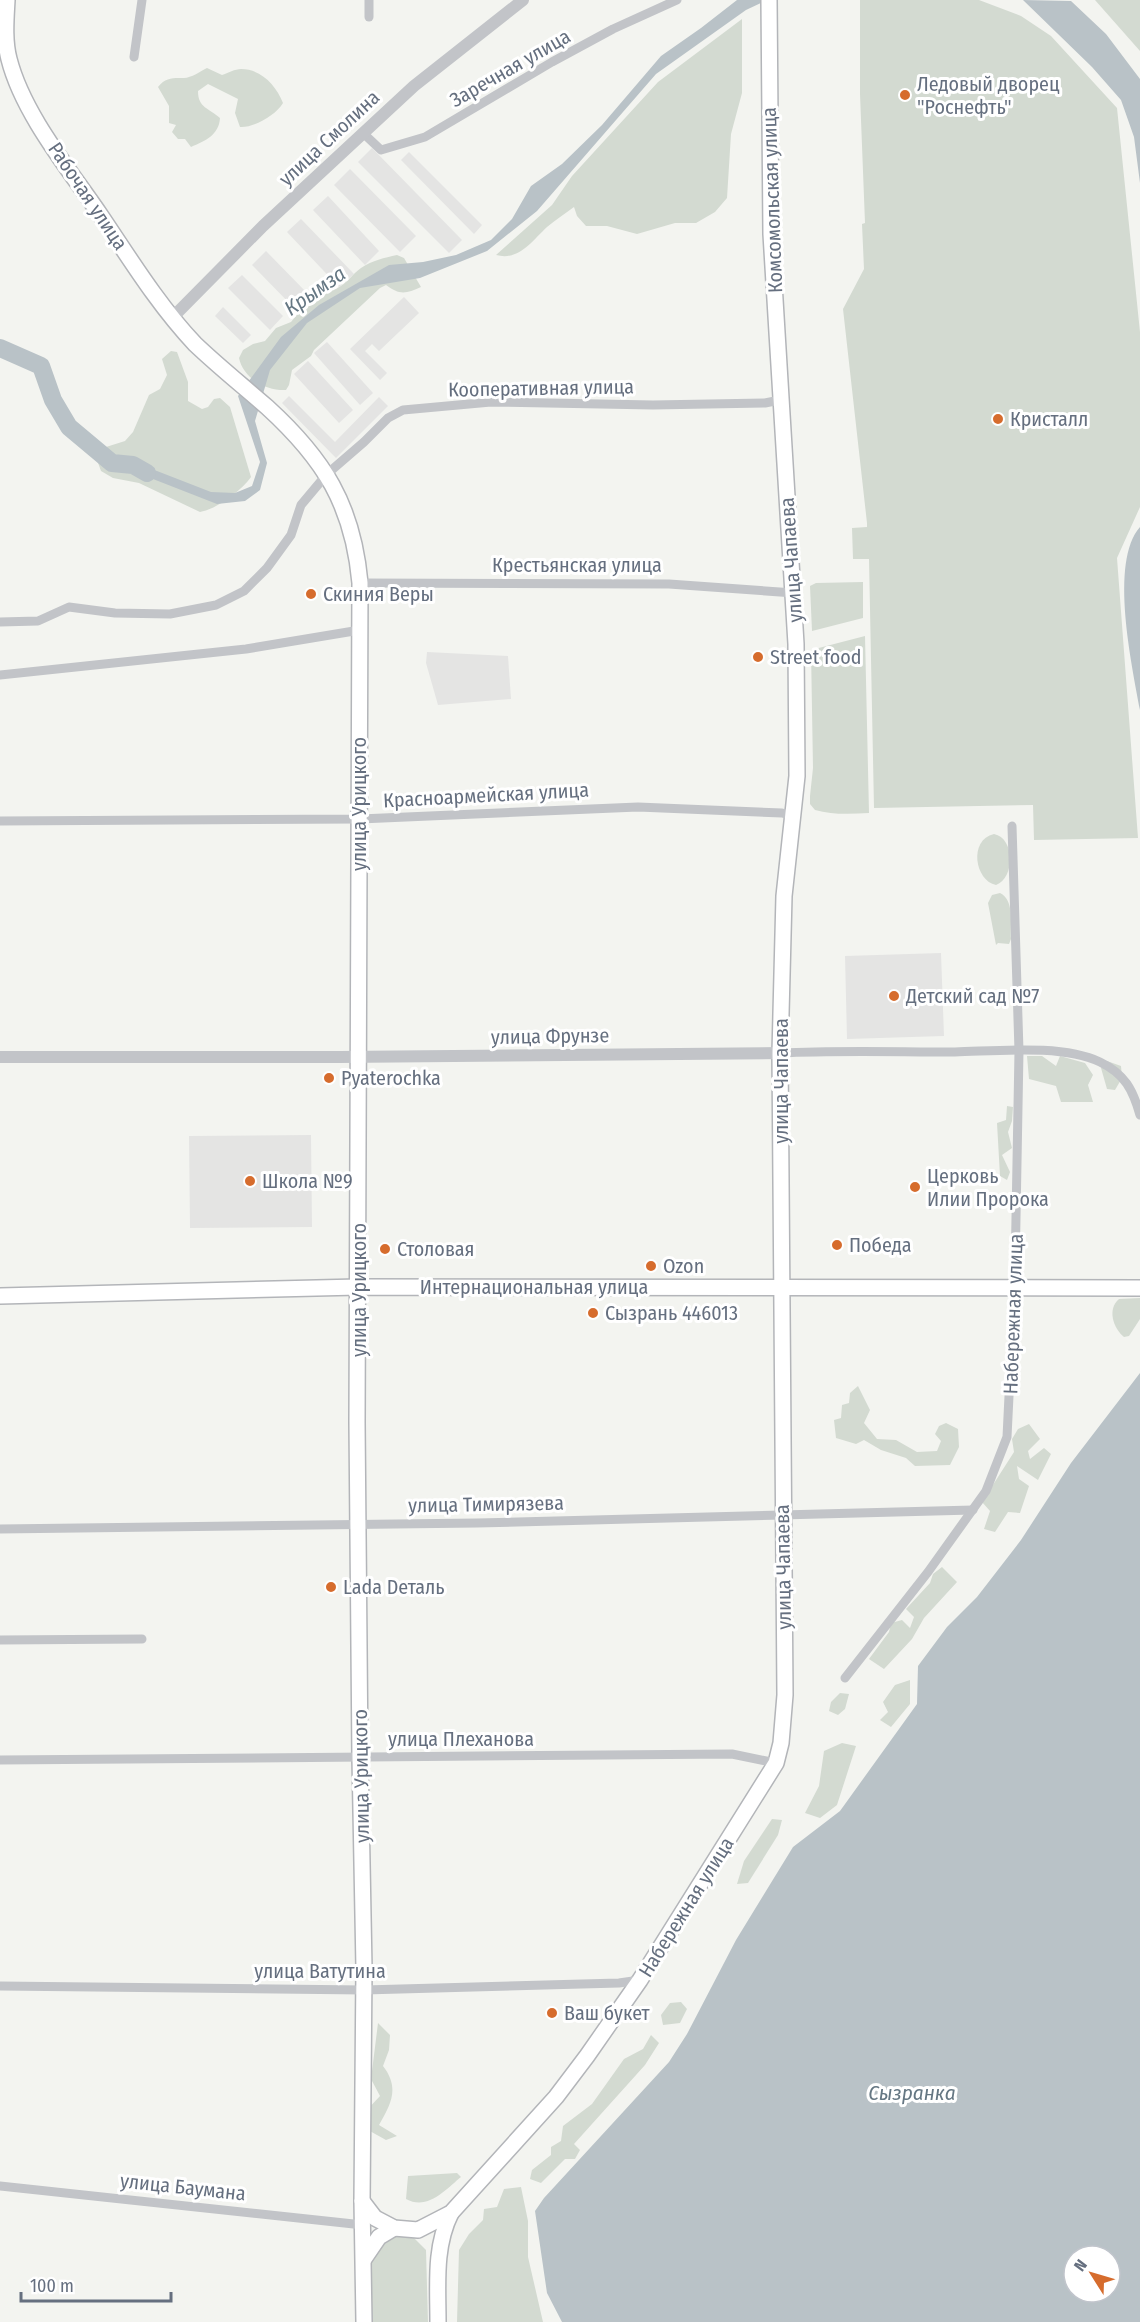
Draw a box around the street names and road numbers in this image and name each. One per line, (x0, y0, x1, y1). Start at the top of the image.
street label: Заречная улица (446, 24, 574, 112)
street label: улица Смолина (274, 85, 384, 191)
street label: Комсомольская улица (757, 107, 787, 293)
street label: Рабочая улица (43, 138, 133, 254)
street label: Кооперативная улица (448, 374, 634, 402)
street label: улица Чапаева (775, 497, 807, 623)
street label: Крестьянская улица (492, 553, 662, 577)
street label: улица Урицкого (347, 737, 371, 871)
street label: Красноармейская улица (383, 778, 589, 812)
street label: улица Чапаева (769, 1018, 793, 1144)
street label: улица Фрунзе (491, 1023, 609, 1049)
street label: улица Урицкого (347, 1223, 371, 1357)
street label: Набережная улица (998, 1233, 1028, 1395)
street label: Интернациональная улица (420, 1275, 648, 1299)
street label: улица Тимирязева (408, 1491, 564, 1517)
street label: улица Чапаева (770, 1504, 796, 1630)
street label: улица Урицкого (348, 1709, 374, 1843)
street label: улица Плеханова (388, 1727, 534, 1751)
street label: Набережная улица (633, 1833, 739, 1981)
street label: улица Ватутина (254, 1959, 386, 1983)
street label: улица Баумана (119, 2168, 247, 2206)

